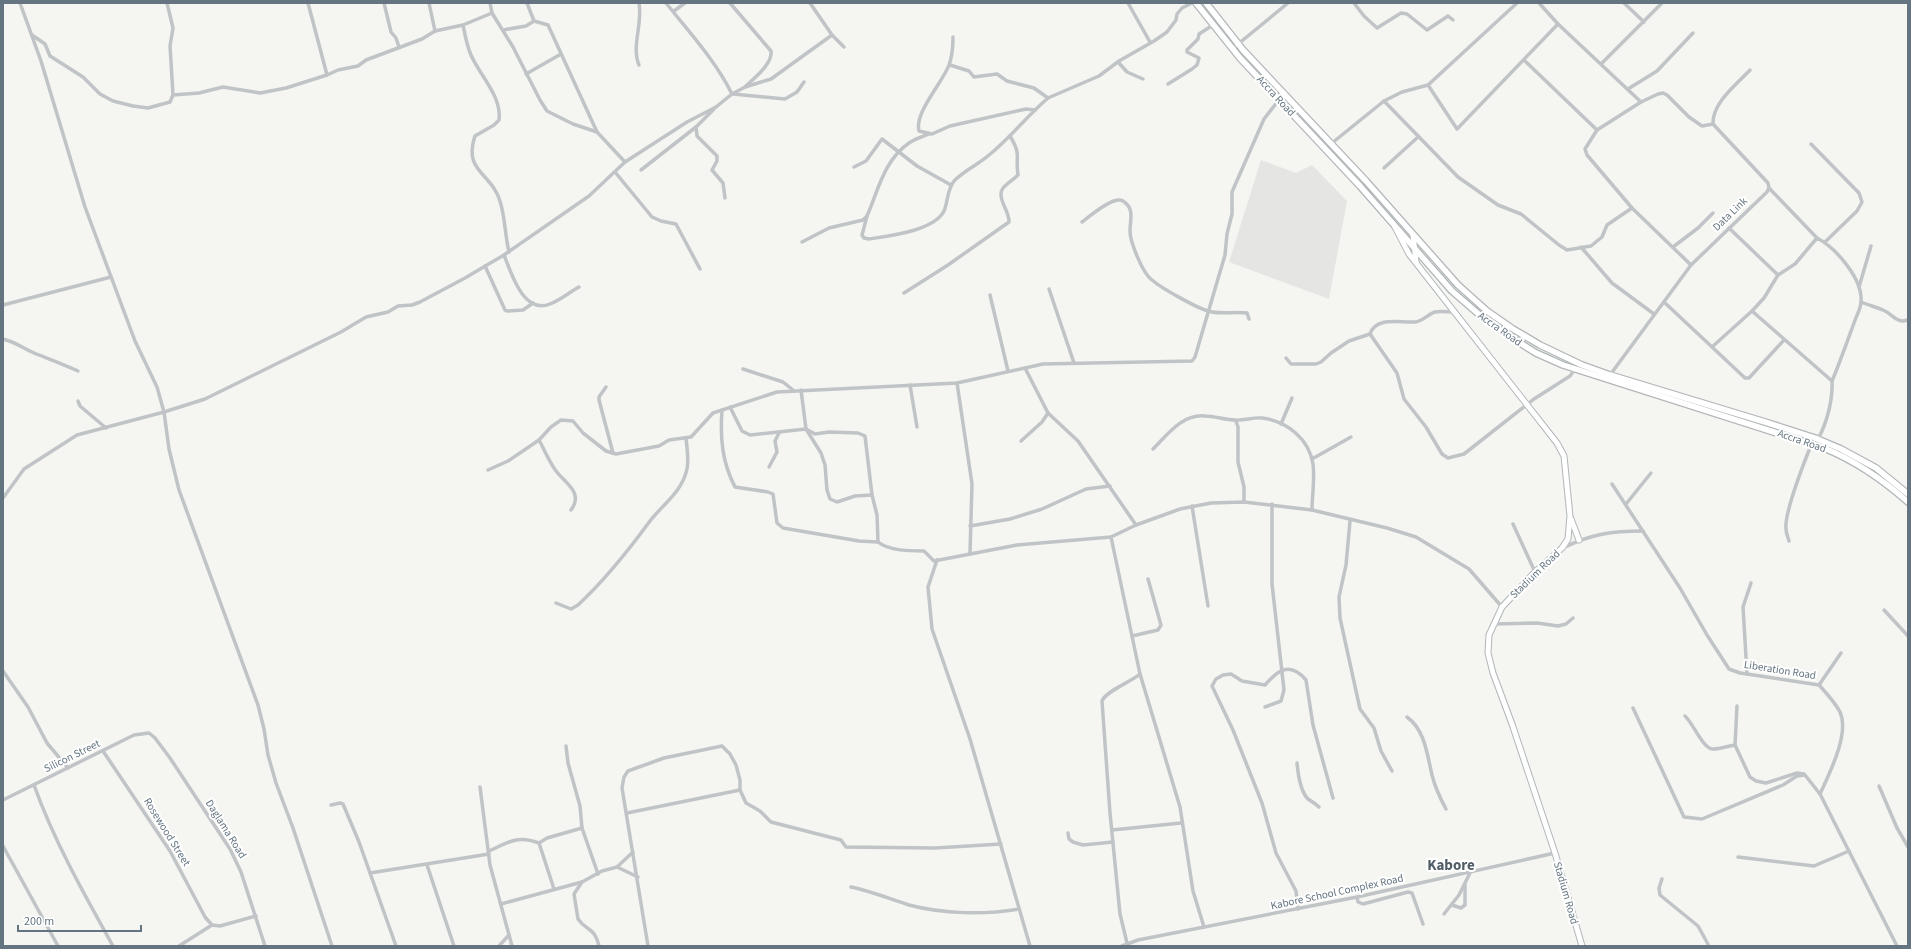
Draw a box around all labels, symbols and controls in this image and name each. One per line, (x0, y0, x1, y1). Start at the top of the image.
street label: Accra Road (1253, 72, 1299, 120)
street label: Data Link (1709, 193, 1751, 234)
street label: Accra Road (1475, 308, 1525, 350)
street label: Accra Road (1776, 426, 1828, 456)
street label: Stadium Road (1507, 546, 1563, 602)
street label: Liberation Road (1743, 657, 1817, 683)
street label: Silicon Street (41, 736, 103, 776)
street label: Rosewood Street (140, 795, 194, 869)
street label: Daglama Road (202, 797, 250, 861)
district label: Kabore (1427, 855, 1475, 876)
street label: Stadium Road (1550, 860, 1582, 926)
street label: Kabore School Complex Road (1269, 871, 1405, 913)
scale bar (18, 907, 141, 933)
text: 200 m (24, 913, 54, 930)

